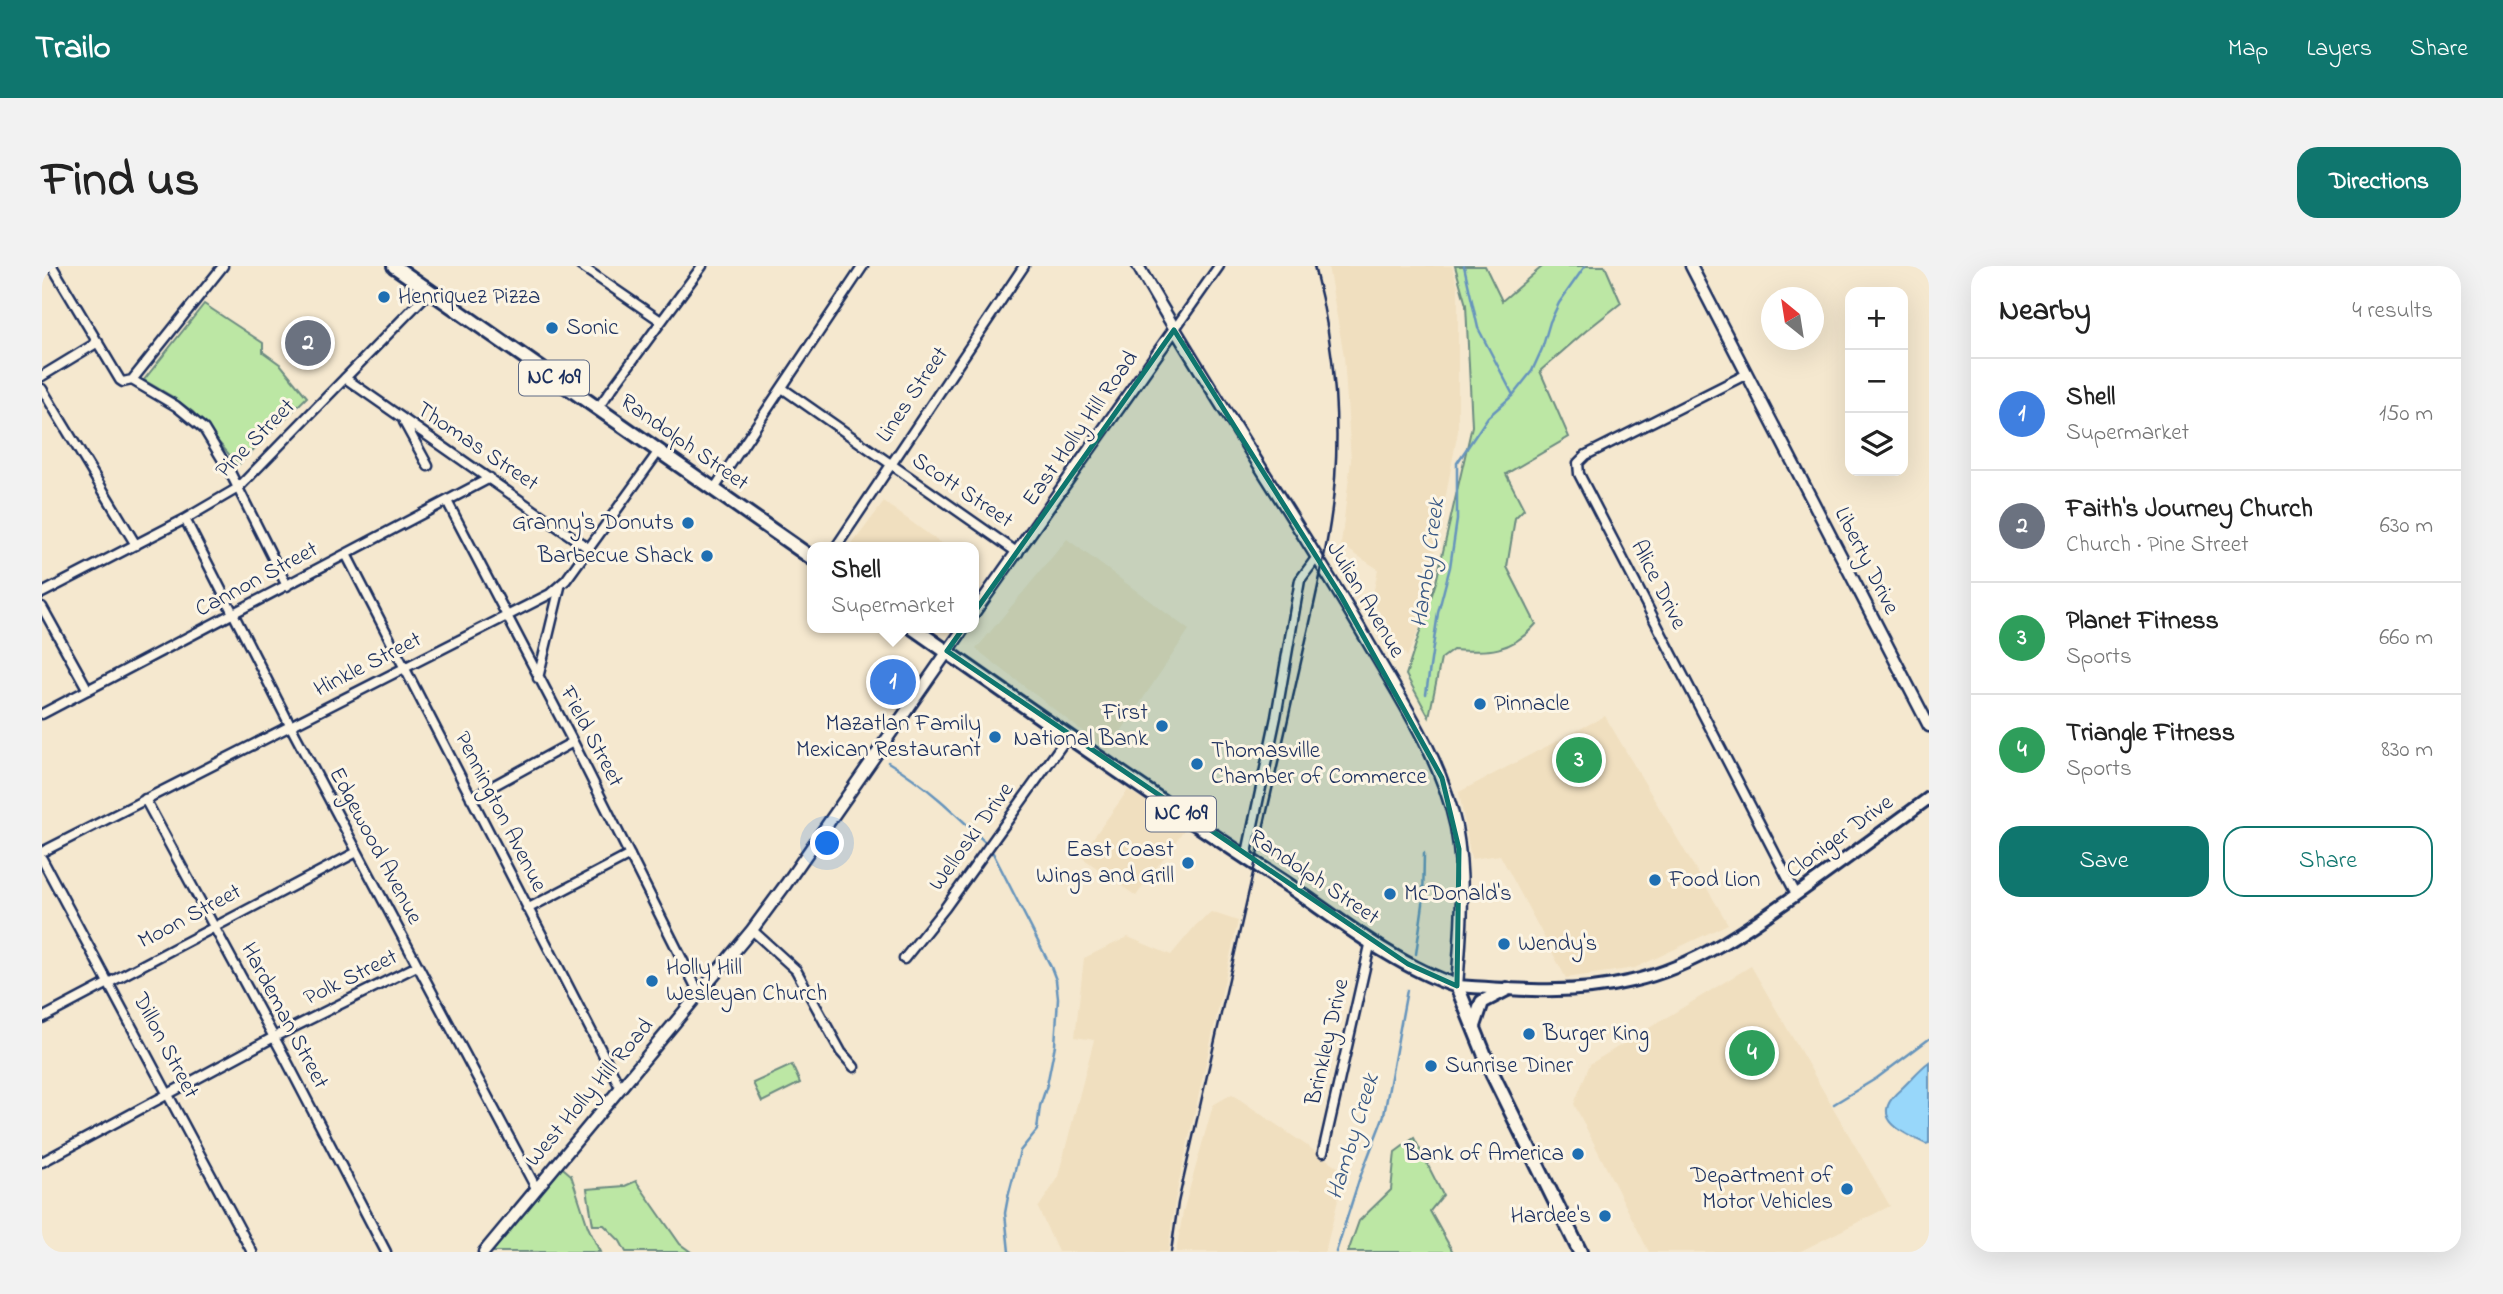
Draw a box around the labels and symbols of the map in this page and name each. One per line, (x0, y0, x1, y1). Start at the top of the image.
place label: Henriquez Pizza (398, 281, 540, 314)
north arrow (1761, 287, 1824, 350)
marker: Henriquez Pizza (376, 289, 392, 305)
place label: Sonic (566, 312, 619, 345)
pin: 2 (285, 317, 331, 369)
marker: Sonic (544, 320, 560, 336)
street label: Lines Street (869, 340, 958, 450)
street label: East Holly Hill Road (1015, 344, 1149, 515)
road number: NC 109 (519, 360, 589, 396)
street label: Randolph Street (613, 386, 756, 500)
street label: Pine Street (208, 391, 304, 487)
street label: Thomas Street (409, 394, 545, 500)
street label: Scott Street (905, 445, 1020, 537)
water label: Hamby Creek (1403, 495, 1456, 630)
street label: Liberty Drive (1823, 502, 1907, 622)
place label: Granny's Donuts (512, 507, 674, 542)
marker: Granny's Donuts (680, 515, 696, 531)
street label: Cannon Street (190, 534, 324, 626)
street label: Alice Drive (1621, 535, 1695, 636)
street label: Julian Avenue (1317, 536, 1413, 665)
place label: Barbecue Shack (537, 540, 694, 573)
marker: Barbecue Shack (699, 548, 715, 564)
street label: Hinkle Street (308, 624, 428, 706)
pin: 1 (870, 656, 916, 708)
street label: Field Street (550, 680, 631, 793)
place label: Pinnacle (1494, 688, 1570, 721)
marker: Pinnacle (1472, 696, 1488, 712)
place label: First National Bank (1014, 697, 1149, 756)
place label: Mazatlan Family Mexican Restaurant (796, 708, 981, 767)
marker: First National Bank (1154, 718, 1170, 734)
street label: Pennington Avenue (444, 726, 555, 899)
marker: Mazatlan Family Mexican Restaurant (987, 729, 1003, 745)
pin: 3 (1556, 734, 1602, 786)
place label: Thomasville Chamber of Commerce (1211, 735, 1427, 794)
marker: Thomasville Chamber of Commerce (1189, 756, 1205, 772)
street label: Edgewood Avenue (319, 762, 431, 932)
street label: Welloski Drive (921, 775, 1023, 898)
street label: Cloniger Drive (1780, 786, 1902, 888)
road number: NC 109 (1146, 796, 1216, 832)
street label: Randolph Street (1242, 822, 1386, 934)
your location (810, 826, 844, 860)
place label: East Coast Wings and Grill (1036, 834, 1174, 894)
marker: East Coast Wings and Grill (1180, 855, 1196, 871)
place label: Food Lion (1668, 864, 1760, 897)
marker: Food Lion (1647, 872, 1663, 888)
street label: Moon Street (132, 876, 248, 958)
place label: McDonald's (1404, 878, 1512, 911)
marker: McDonald's (1382, 886, 1398, 902)
place label: Wendy's (1518, 928, 1597, 963)
marker: Wendy's (1496, 936, 1512, 952)
street label: Hardeman Street (232, 937, 337, 1095)
street label: Polk Street (298, 941, 404, 1015)
place label: Holly Hill Wesleyan Church (666, 952, 827, 1013)
marker: Holly Hill Wesleyan Church (644, 973, 660, 989)
street label: Brinkley Drive (1297, 975, 1361, 1110)
street label: Dillon Street (123, 986, 207, 1105)
street label: West Holly Hill Road (518, 1011, 664, 1176)
place label: Burger King (1542, 1018, 1649, 1052)
marker: Burger King (1521, 1026, 1537, 1042)
pin: 4 (1729, 1027, 1775, 1079)
place label: Sunrise Diner (1445, 1050, 1574, 1083)
marker: Sunrise Diner (1423, 1058, 1439, 1074)
water label: Hamby Creek (1318, 1068, 1390, 1204)
place label: Bank of America (1403, 1138, 1564, 1171)
marker: Bank of America (1570, 1146, 1586, 1162)
place label: Department of Motor Vehicles (1689, 1160, 1833, 1219)
marker: Department of Motor Vehicles (1839, 1181, 1855, 1197)
place label: Hardee's (1510, 1200, 1591, 1233)
marker: Hardee's (1597, 1208, 1613, 1224)

